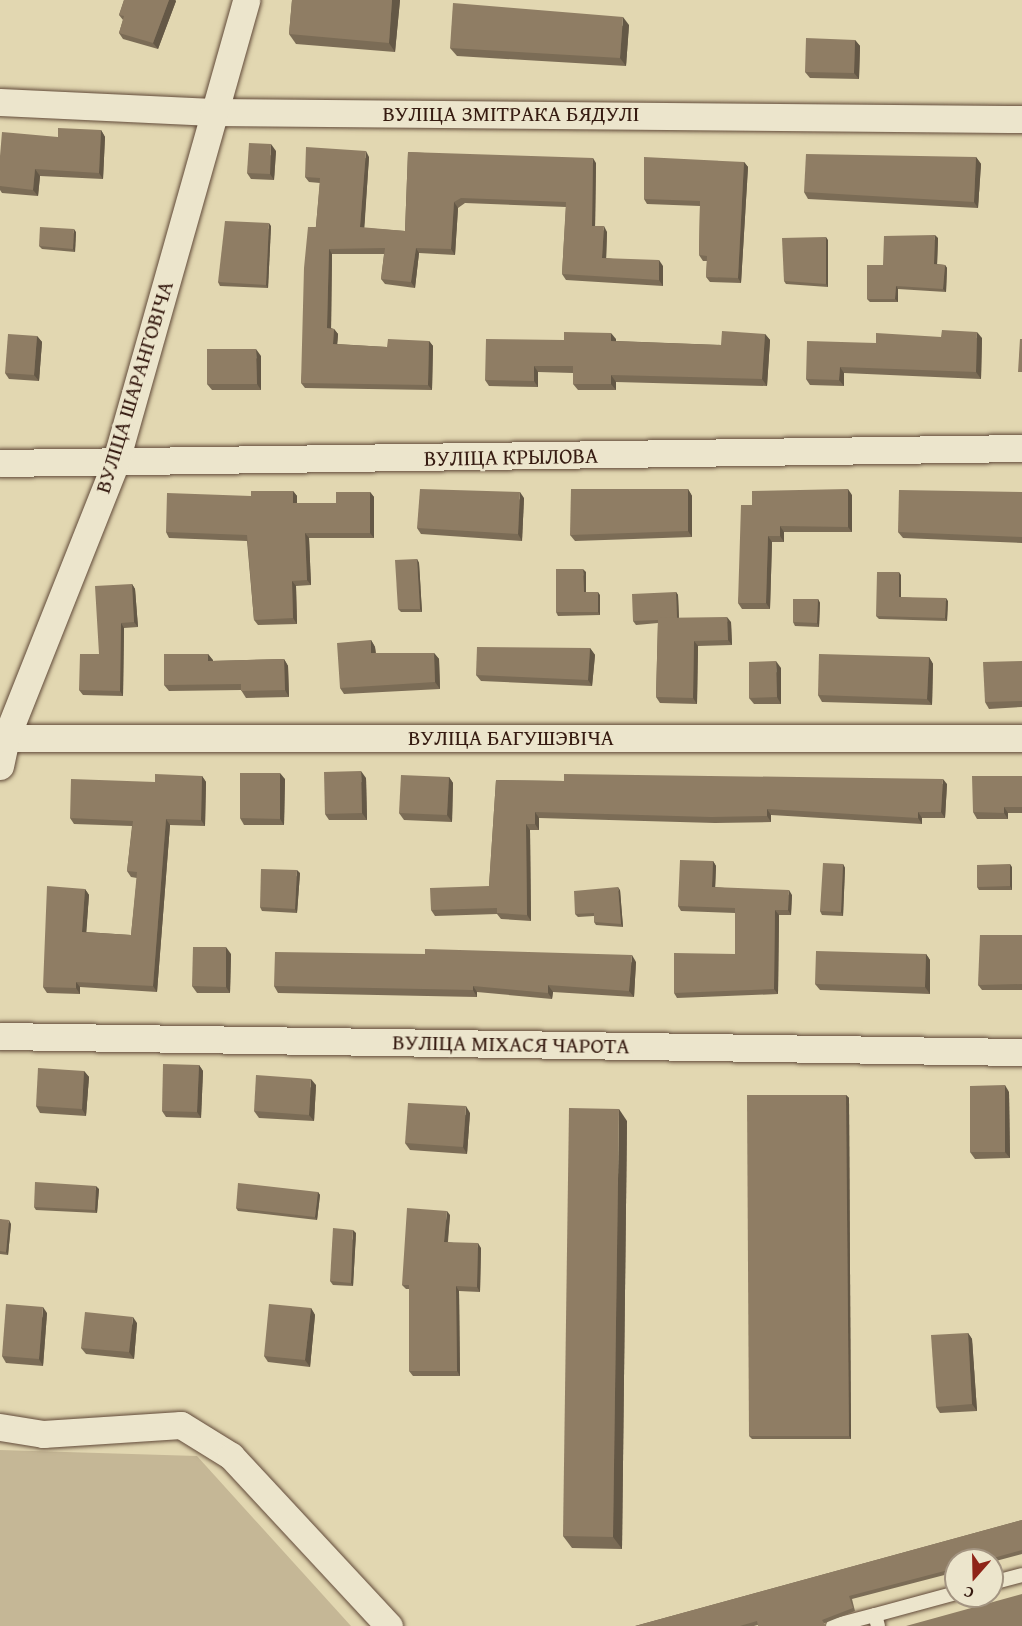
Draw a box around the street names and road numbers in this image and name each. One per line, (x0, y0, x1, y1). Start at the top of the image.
street label: ВУЛІЦА ЗМІТРАКА БЯДУЛІ (382, 101, 640, 127)
street label: ВУЛІЦА ШАРАНГОВІЧА (89, 278, 179, 496)
street label: ВУЛІЦА КРЫЛОВА (424, 442, 598, 472)
street label: ВУЛІЦА БАГУШЭВІЧА (408, 725, 614, 751)
street label: ВУЛІЦА МІХАСЯ ЧАРОТА (392, 1029, 630, 1059)

